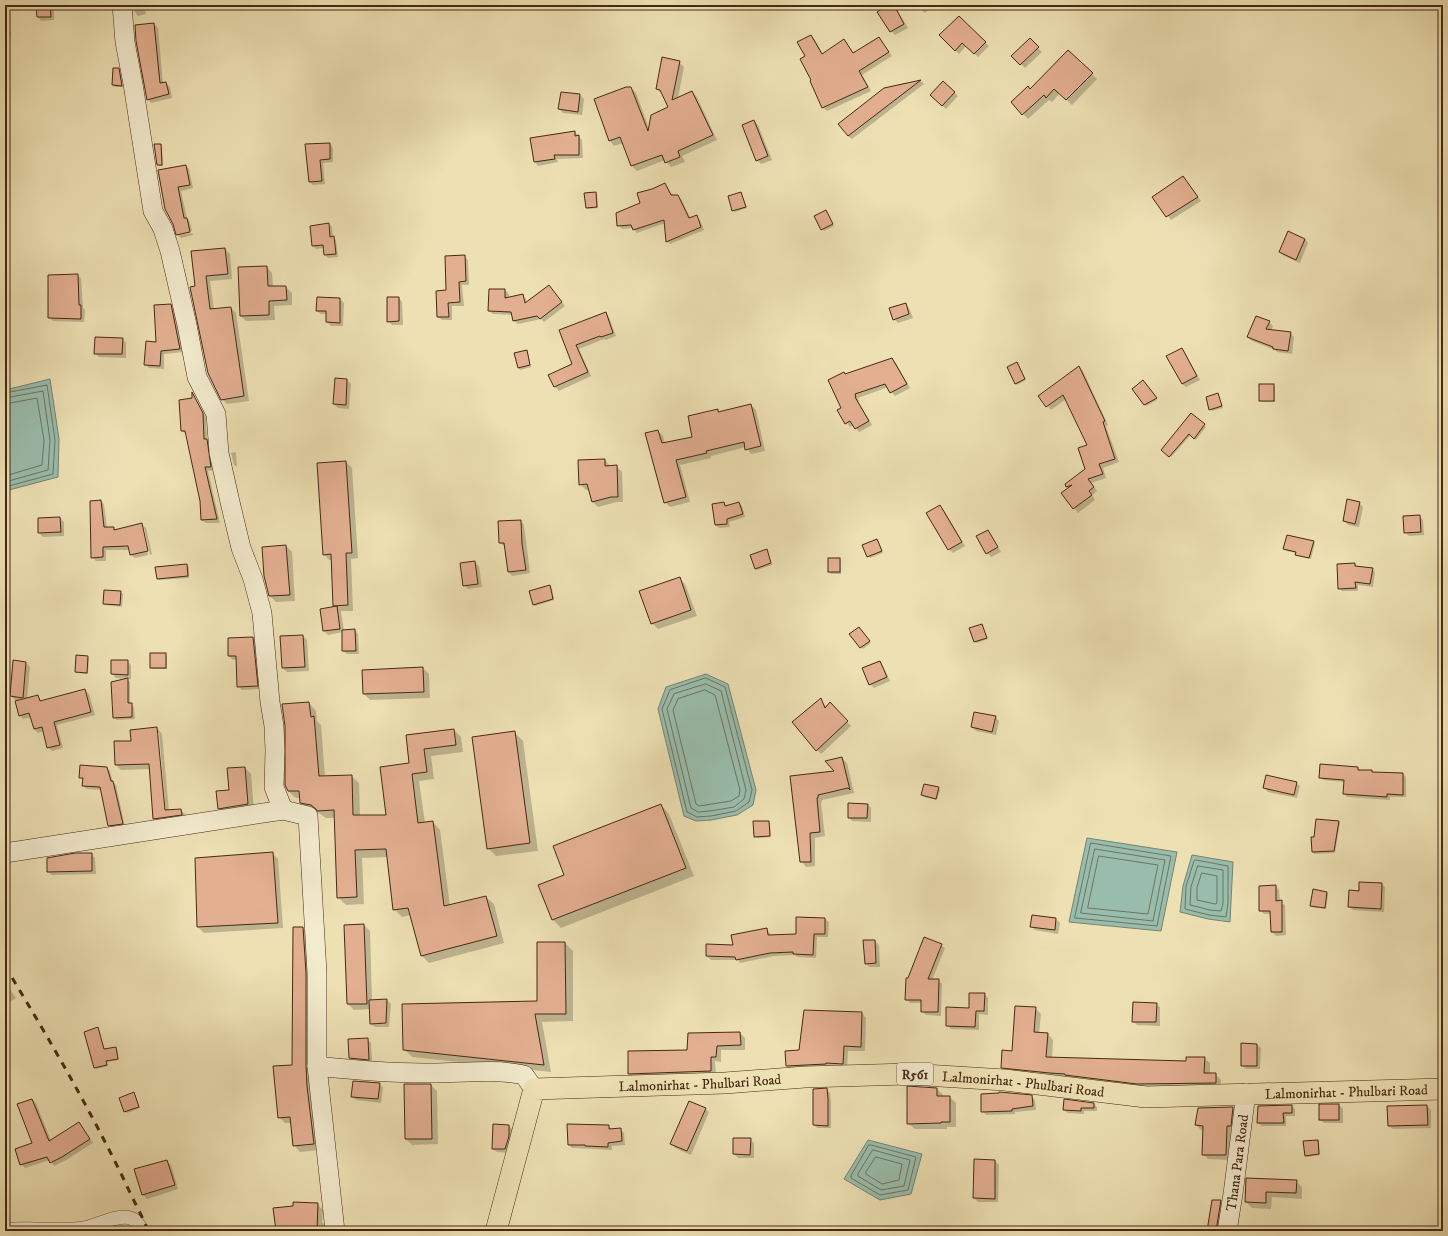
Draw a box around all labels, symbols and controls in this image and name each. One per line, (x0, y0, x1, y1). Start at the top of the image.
road number: R561 (897, 1063, 933, 1085)
street label: Lalmonirhat - Phulbari Road (941, 1068, 1105, 1102)
street label: Lalmonirhat - Phulbari Road (618, 1071, 782, 1096)
street label: Lalmonirhat - Phulbari Road (1265, 1081, 1428, 1104)
street label: Thana Para Road (1222, 1113, 1253, 1213)

